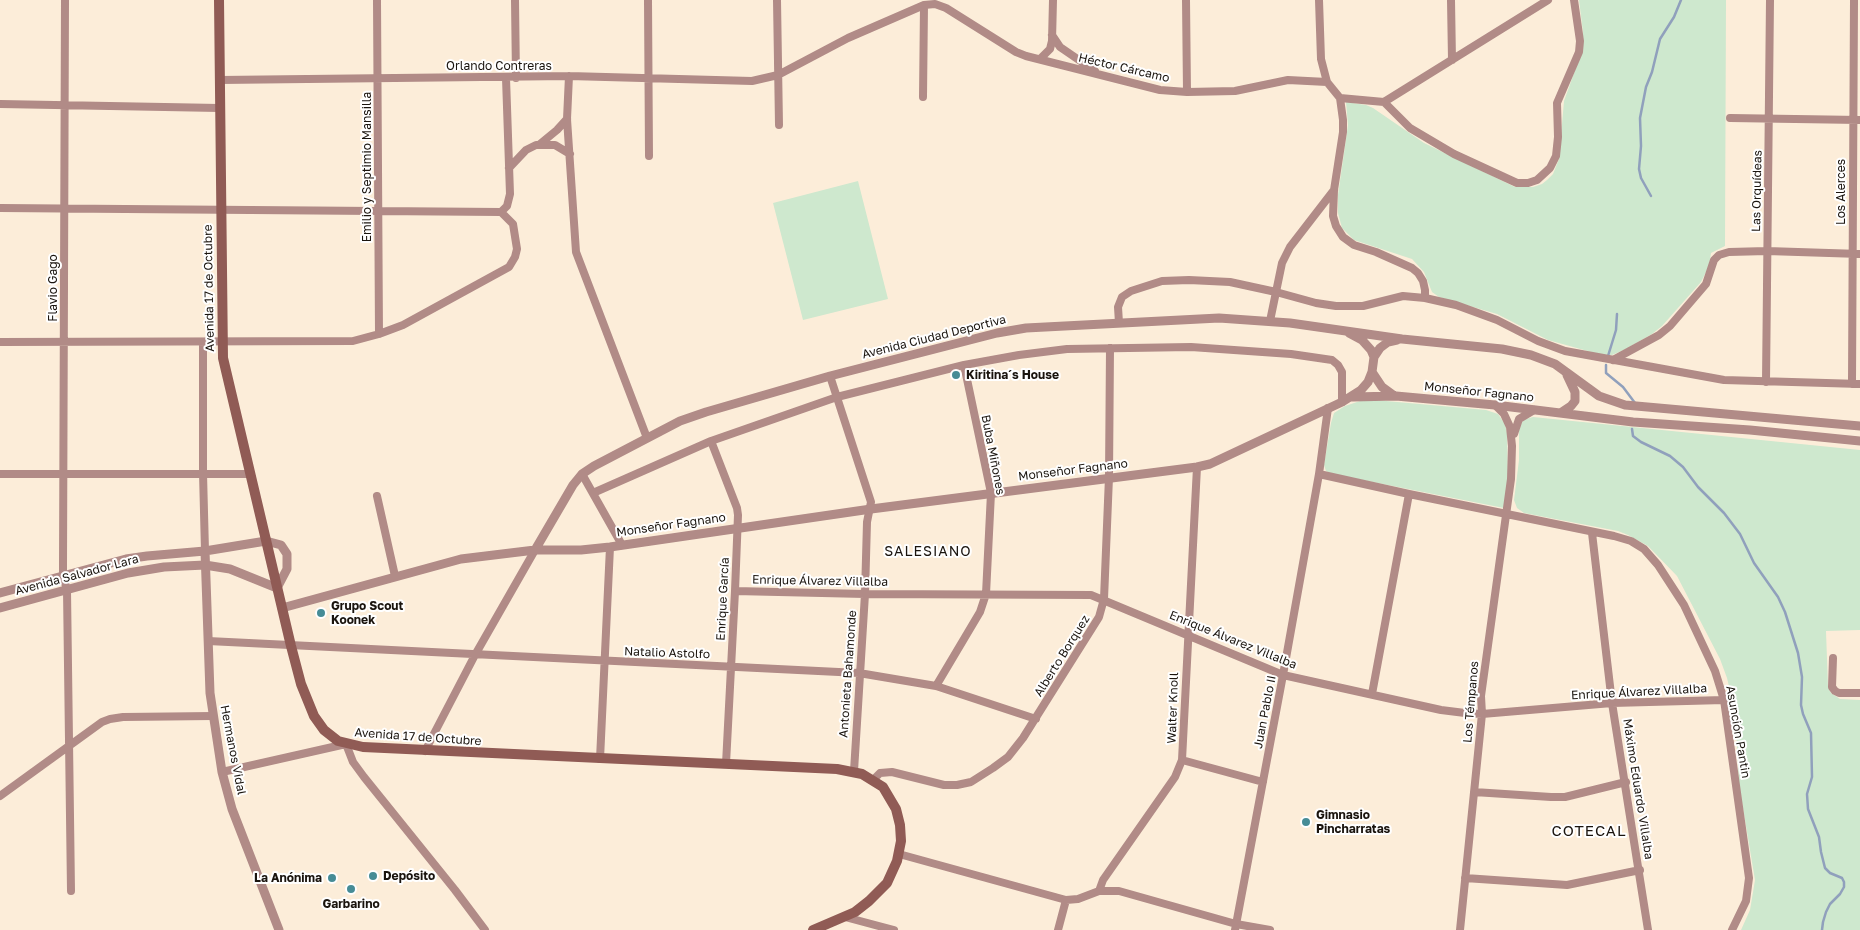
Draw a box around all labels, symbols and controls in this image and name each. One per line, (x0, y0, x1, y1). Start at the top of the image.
street label: Héctor Cárcamo (1077, 51, 1171, 85)
street label: Orlando Contreras (446, 59, 552, 73)
street label: Emilio y Septimio Mansilla (360, 92, 374, 242)
street label: Las Orquídeas (1749, 150, 1765, 232)
street label: Los Alerces (1834, 159, 1848, 225)
street label: Avenida 17 de Octubre (201, 224, 217, 352)
street label: Flavio Gago (46, 254, 60, 322)
street label: Avenida Ciudad Deportiva (861, 312, 1007, 362)
place label: Kiritina´s House (966, 368, 1059, 382)
marker: Kiritina´s House (950, 369, 962, 381)
street label: Monseñor Fagnano (1423, 379, 1535, 405)
street label: Buba Miñones (978, 414, 1008, 496)
street label: Monseñor Fagnano (1017, 456, 1129, 484)
street label: Monseñor Fagnano (615, 510, 727, 540)
district label: SALESIANO (883, 544, 973, 560)
street label: Avenida Salvador Lara (14, 552, 140, 598)
street label: Enrique García (714, 557, 732, 641)
street label: Enrique Álvarez Villalba (752, 573, 888, 589)
place label: Grupo Scout Koonek (331, 599, 403, 627)
marker: Grupo Scout Koonek (315, 607, 327, 619)
street label: Enrique Álvarez Villalba (1167, 608, 1299, 672)
street label: Antonieta Bahamonde (836, 610, 860, 738)
street label: Alberto Borquez (1031, 613, 1093, 699)
street label: Natalio Astolfo (624, 644, 710, 662)
street label: Los Témpanos (1460, 660, 1482, 744)
street label: Walter Knoll (1165, 672, 1181, 744)
street label: Juan Pablo II (1251, 674, 1279, 750)
street label: Enrique Álvarez Villalba (1571, 681, 1707, 703)
street label: Asunción Pantin (1723, 685, 1753, 779)
street label: Hermanos Vidal (217, 704, 249, 796)
street label: Máximo Eduardo Villalba (1620, 718, 1656, 860)
street label: Avenida 17 de Octubre (354, 725, 482, 749)
place label: Gimnasio Pincharratas (1316, 808, 1390, 836)
marker: Gimnasio Pincharratas (1300, 816, 1312, 828)
district label: COTECAL (1551, 822, 1627, 840)
place label: Depósito (383, 869, 435, 883)
marker: Depósito (367, 870, 379, 882)
place label: La Anónima (254, 871, 322, 885)
marker: La Anónima (326, 872, 338, 884)
marker: Garbarino (345, 883, 357, 895)
place label: Garbarino (322, 897, 380, 911)

